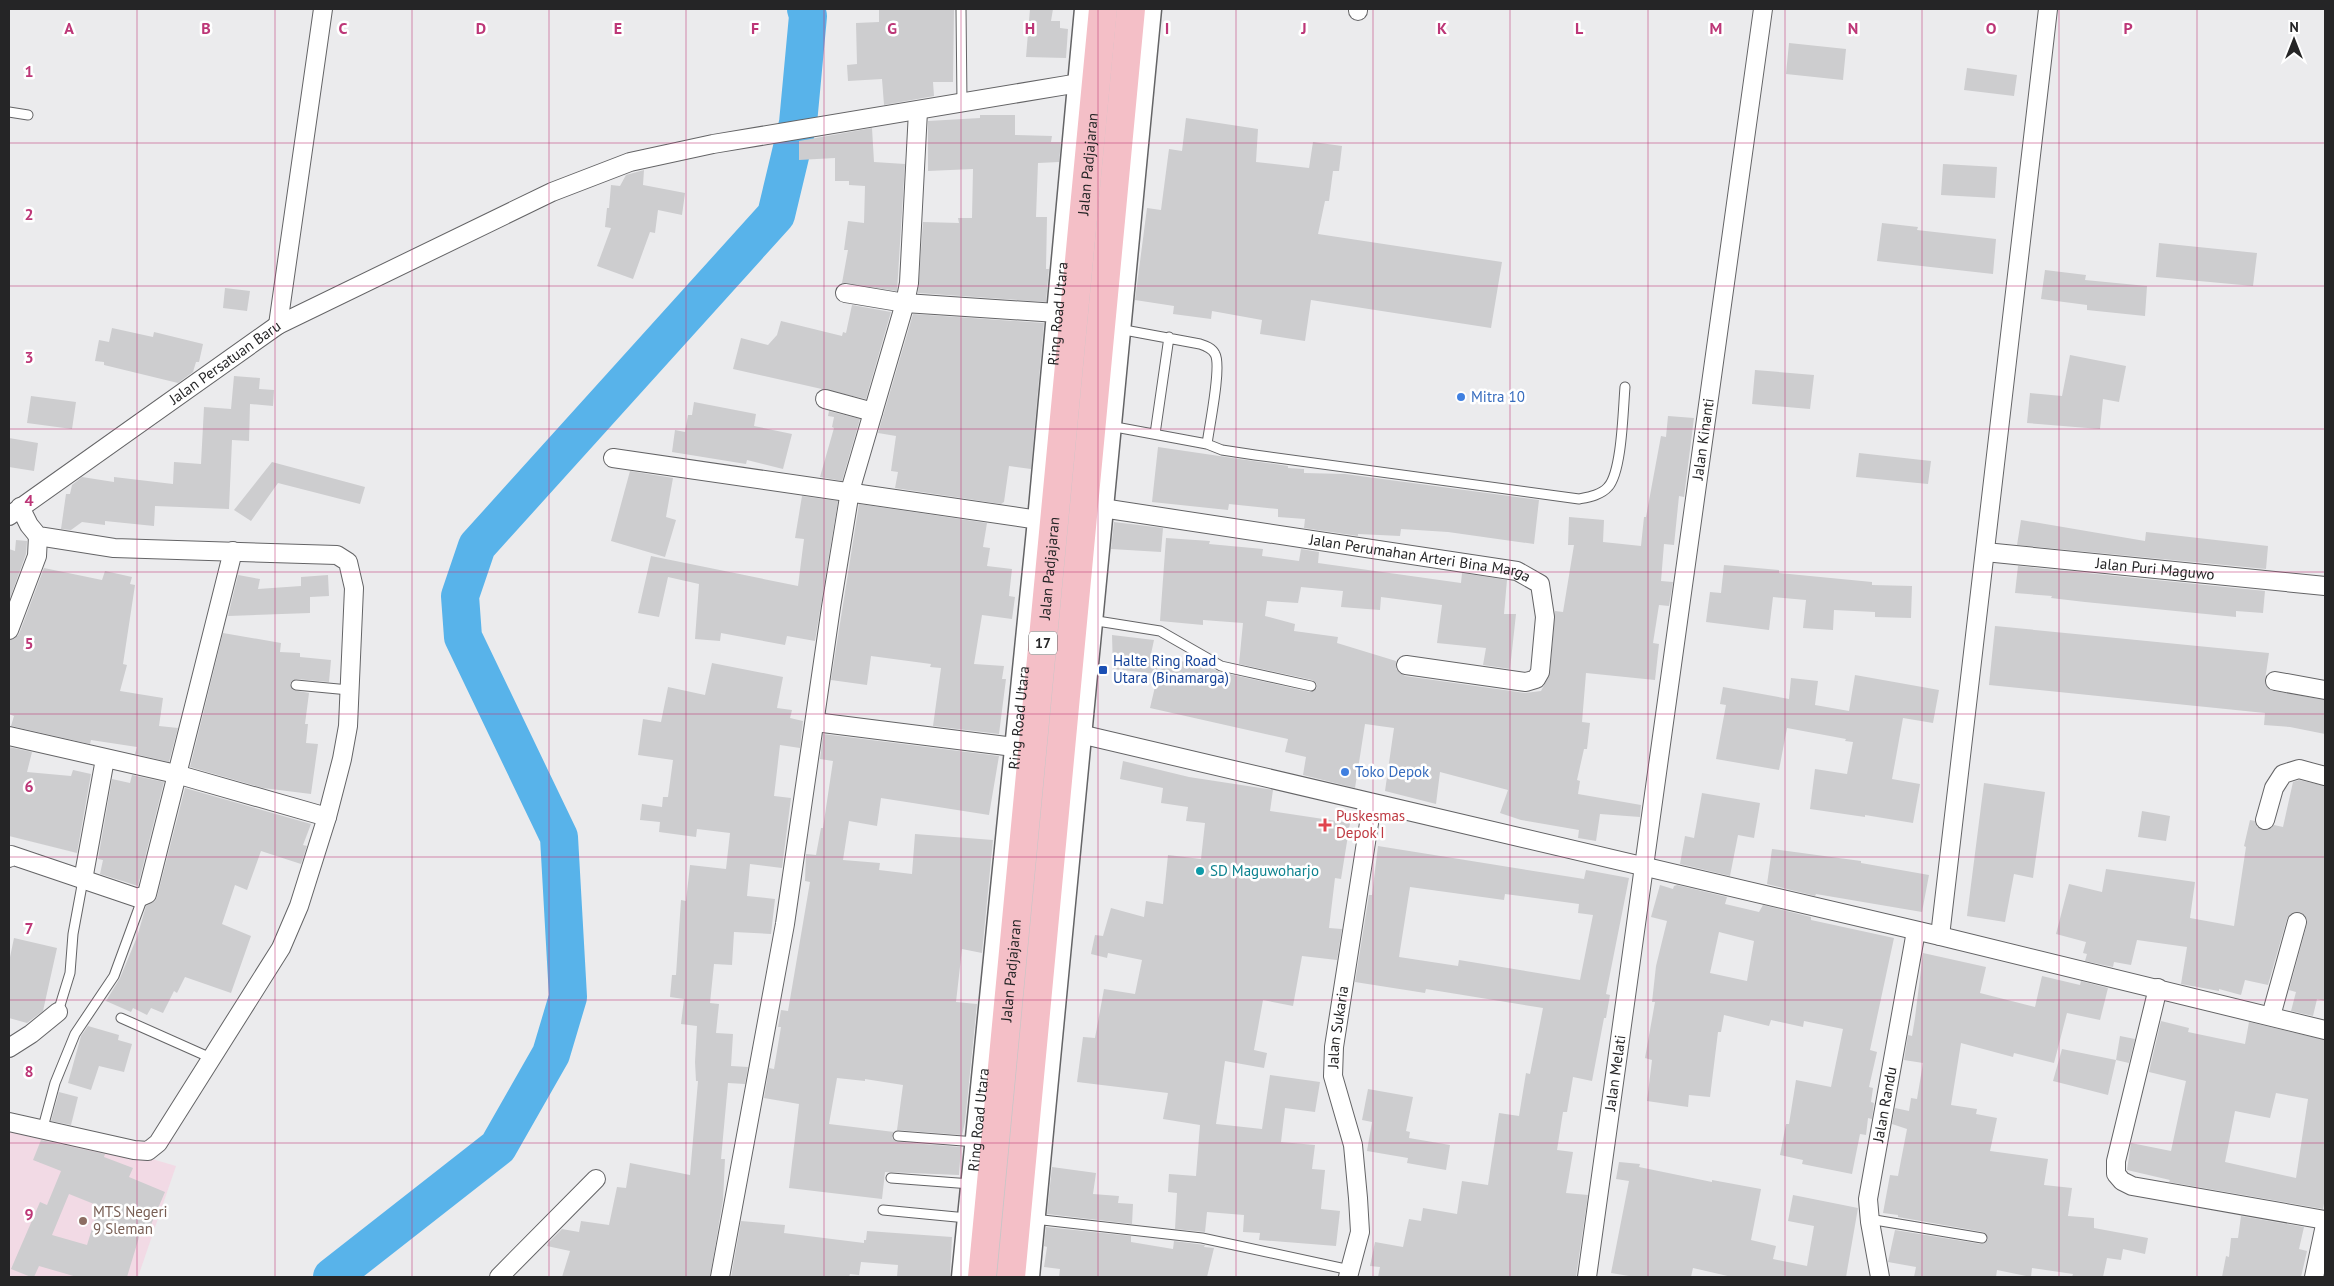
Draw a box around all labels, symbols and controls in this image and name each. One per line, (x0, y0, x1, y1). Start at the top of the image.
north arrow (2269, 15, 2319, 65)
text: A (64, 18, 74, 38)
text: B (201, 18, 211, 38)
text: C (339, 18, 348, 38)
text: D (476, 18, 486, 38)
text: E (614, 18, 622, 38)
text: F (751, 18, 759, 38)
text: G (887, 18, 897, 38)
text: H (1025, 18, 1035, 38)
text: I (1165, 18, 1169, 38)
text: J (1300, 18, 1307, 38)
text: K (1437, 18, 1447, 38)
text: L (1575, 18, 1584, 38)
text: M (1710, 18, 1722, 38)
text: N (1848, 18, 1858, 38)
text: O (1986, 18, 1997, 38)
text: P (2123, 18, 2133, 38)
text: N (2289, 18, 2299, 36)
text: 1 (24, 61, 34, 81)
street label: Jalan Padjajaran (1073, 112, 1102, 217)
text: 2 (24, 204, 34, 224)
street label: Ring Road Utara (1043, 261, 1072, 366)
street label: Jalan Persatuan Baru (164, 316, 284, 409)
text: 3 (24, 347, 34, 367)
place label: Mitra 10 (1471, 387, 1525, 406)
marker: Mitra 10 (1455, 391, 1467, 403)
street label: Jalan Kinanti (1688, 397, 1718, 482)
text: 4 (24, 490, 34, 510)
street label: Jalan Padjajaran (1035, 516, 1063, 621)
street label: Jalan Perumahan Arteri Bina Marga (1307, 529, 1534, 586)
street label: Jalan Puri Maguwo (2094, 553, 2216, 584)
road number: 17 (1029, 632, 1057, 654)
text: 5 (24, 633, 34, 653)
place label: Halte Ring Road Utara (Binamarga) (1113, 651, 1229, 687)
marker: Halte Ring Road Utara (Binamarga) (1097, 664, 1109, 676)
street label: Ring Road Utara (1004, 665, 1033, 770)
place label: Toko Depok (1355, 762, 1430, 781)
marker: Toko Depok (1339, 766, 1351, 778)
text: 6 (24, 776, 34, 796)
place label: Puskesmas Depok I (1336, 806, 1405, 842)
marker: Puskesmas Depok I (1318, 818, 1332, 832)
place label: SD Maguwoharjo (1210, 861, 1319, 880)
marker: SD Maguwoharjo (1194, 865, 1206, 877)
text: 7 (24, 918, 34, 938)
street label: Jalan Padjajaran (996, 918, 1025, 1024)
street label: Jalan Sukaria (1323, 984, 1352, 1070)
street label: Jalan Melati (1600, 1034, 1629, 1113)
text: 8 (24, 1061, 34, 1081)
street label: Jalan Randu (1868, 1065, 1901, 1145)
street label: Ring Road Utara (964, 1067, 993, 1172)
place label: MTS Negeri 9 Sleman (93, 1202, 168, 1238)
text: 9 (24, 1204, 34, 1224)
marker: MTS Negeri 9 Sleman (77, 1215, 89, 1227)

